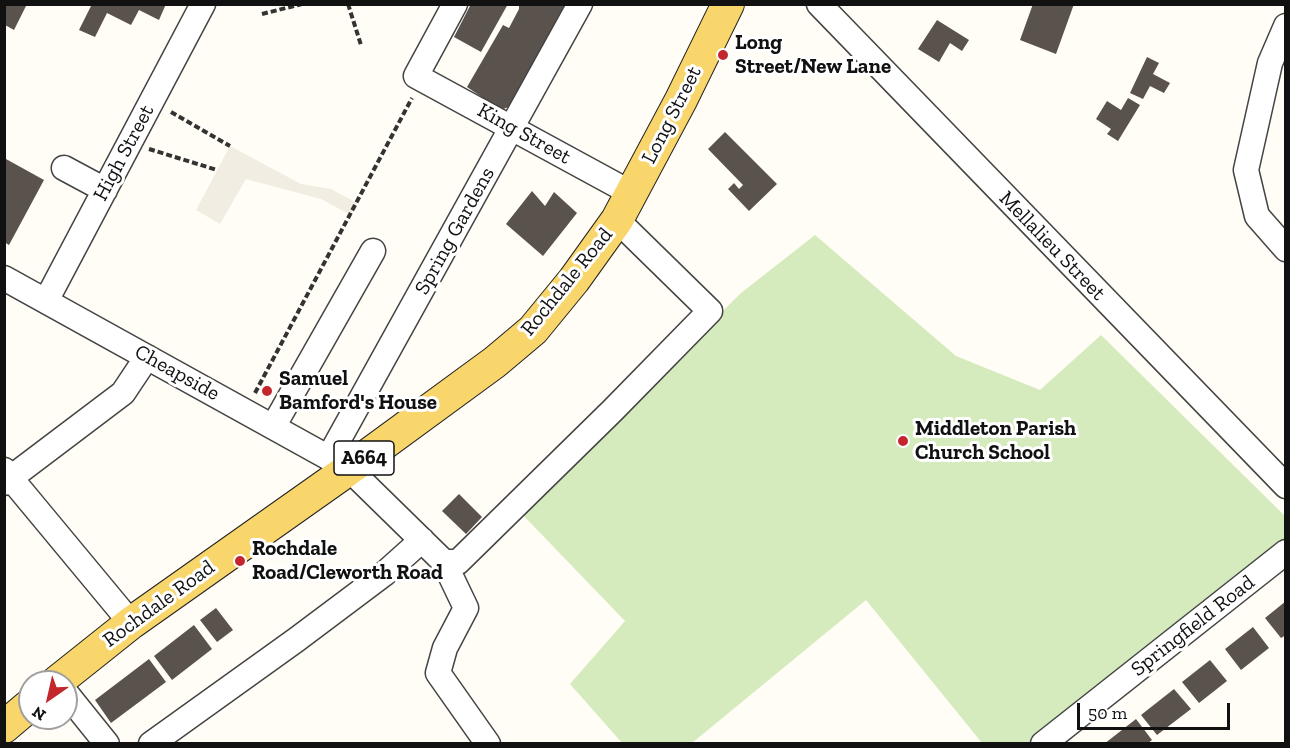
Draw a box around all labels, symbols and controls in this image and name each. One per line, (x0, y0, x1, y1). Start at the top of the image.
place label: Long Street/New Lane (735, 30, 891, 80)
marker: Long Street/New Lane (716, 48, 730, 62)
street label: Long Street (637, 62, 707, 168)
street label: King Street (473, 98, 575, 170)
street label: High Street (88, 101, 160, 205)
street label: Spring Gardens (410, 163, 500, 299)
street label: Mellalieu Street (993, 186, 1111, 306)
street label: Rochdale Road (516, 223, 618, 341)
street label: Cheapside (130, 339, 224, 407)
place label: Samuel Bamford's House (279, 366, 437, 416)
marker: Samuel Bamford's House (260, 384, 274, 398)
place label: Middleton Parish Church School (915, 416, 1076, 466)
marker: Middleton Parish Church School (896, 434, 910, 448)
road number: A664 (334, 441, 394, 475)
place label: Rochdale Road/Cleworth Road (252, 536, 443, 586)
marker: Rochdale Road/Cleworth Road (233, 554, 247, 568)
street label: Rochdale Road (98, 555, 220, 653)
street label: Springfield Road (1126, 570, 1260, 682)
north arrow (18, 670, 78, 730)
scale bar (1080, 691, 1233, 729)
text: N (28, 702, 49, 725)
text: 50 m (1088, 702, 1127, 724)

